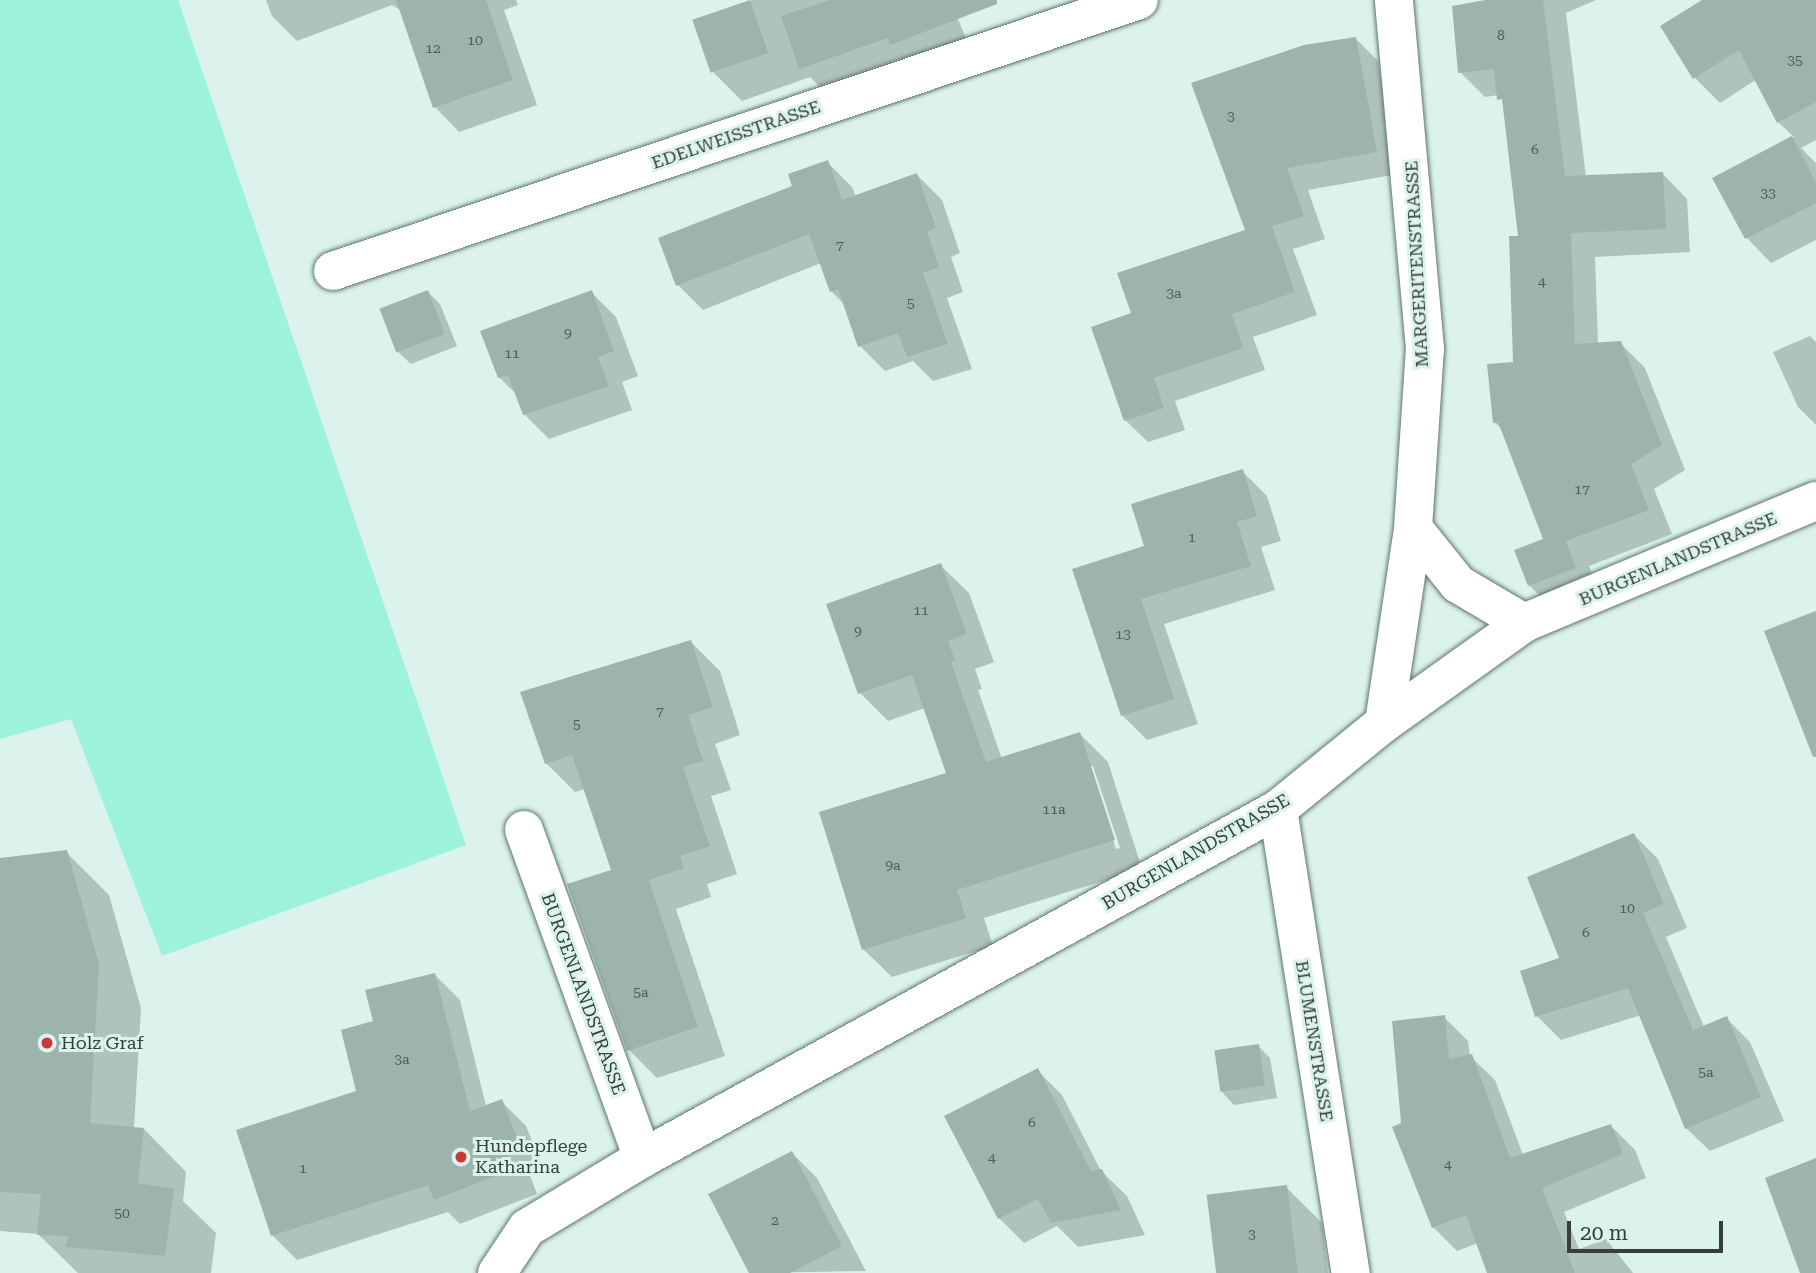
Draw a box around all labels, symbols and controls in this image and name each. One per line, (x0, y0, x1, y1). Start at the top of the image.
house number: 8 (1497, 27, 1505, 43)
house number: 10 (467, 32, 483, 48)
house number: 12 (425, 40, 441, 56)
house number: 35 (1787, 52, 1803, 68)
street label: EDELWEISSTRASSE (649, 96, 823, 174)
house number: 3 (1227, 108, 1235, 124)
house number: 6 (1531, 141, 1539, 157)
street label: MARGERITENSTRASSE (1401, 160, 1433, 368)
house number: 33 (1760, 185, 1776, 201)
house number: 7 (836, 237, 844, 253)
house number: 4 (1538, 273, 1546, 289)
house number: 3a (1166, 285, 1182, 301)
house number: 5 (907, 295, 915, 311)
house number: 9 (564, 325, 572, 341)
house number: 11 (504, 345, 520, 361)
house number: 17 (1574, 481, 1590, 497)
street label: BURGENLANDSTRASSE (1576, 507, 1780, 611)
house number: 1 (1188, 529, 1196, 545)
house number: 11 (913, 602, 929, 618)
house number: 9 (854, 623, 862, 639)
house number: 13 (1115, 626, 1131, 642)
house number: 7 (656, 703, 664, 719)
house number: 5 (573, 716, 581, 732)
street label: BURGENLANDSTRASSE (1098, 789, 1294, 915)
house number: 11a (1042, 801, 1066, 817)
house number: 9a (885, 857, 901, 873)
street label: BURGENLANDSTRASSE (536, 890, 630, 1098)
house number: 10 (1619, 900, 1635, 916)
house number: 6 (1582, 924, 1590, 940)
street label: BLUMENSTRASSE (1291, 959, 1337, 1123)
house number: 5a (633, 984, 649, 1000)
place label: Holz Graf (61, 1032, 143, 1054)
marker: Holz Graf (39, 1035, 55, 1051)
house number: 3a (394, 1051, 410, 1067)
house number: 5a (1698, 1064, 1714, 1080)
house number: 6 (1028, 1114, 1036, 1130)
place label: Hundepflege Katharina (475, 1136, 587, 1178)
marker: Hundepflege Katharina (453, 1149, 469, 1165)
house number: 4 (988, 1149, 996, 1165)
house number: 4 (1444, 1156, 1452, 1172)
house number: 1 (299, 1160, 307, 1176)
house number: 50 (114, 1205, 130, 1221)
scale bar (1571, 1206, 1727, 1250)
house number: 2 (771, 1212, 779, 1228)
text: 20 m (1580, 1221, 1628, 1245)
house number: 3 (1248, 1226, 1256, 1242)

